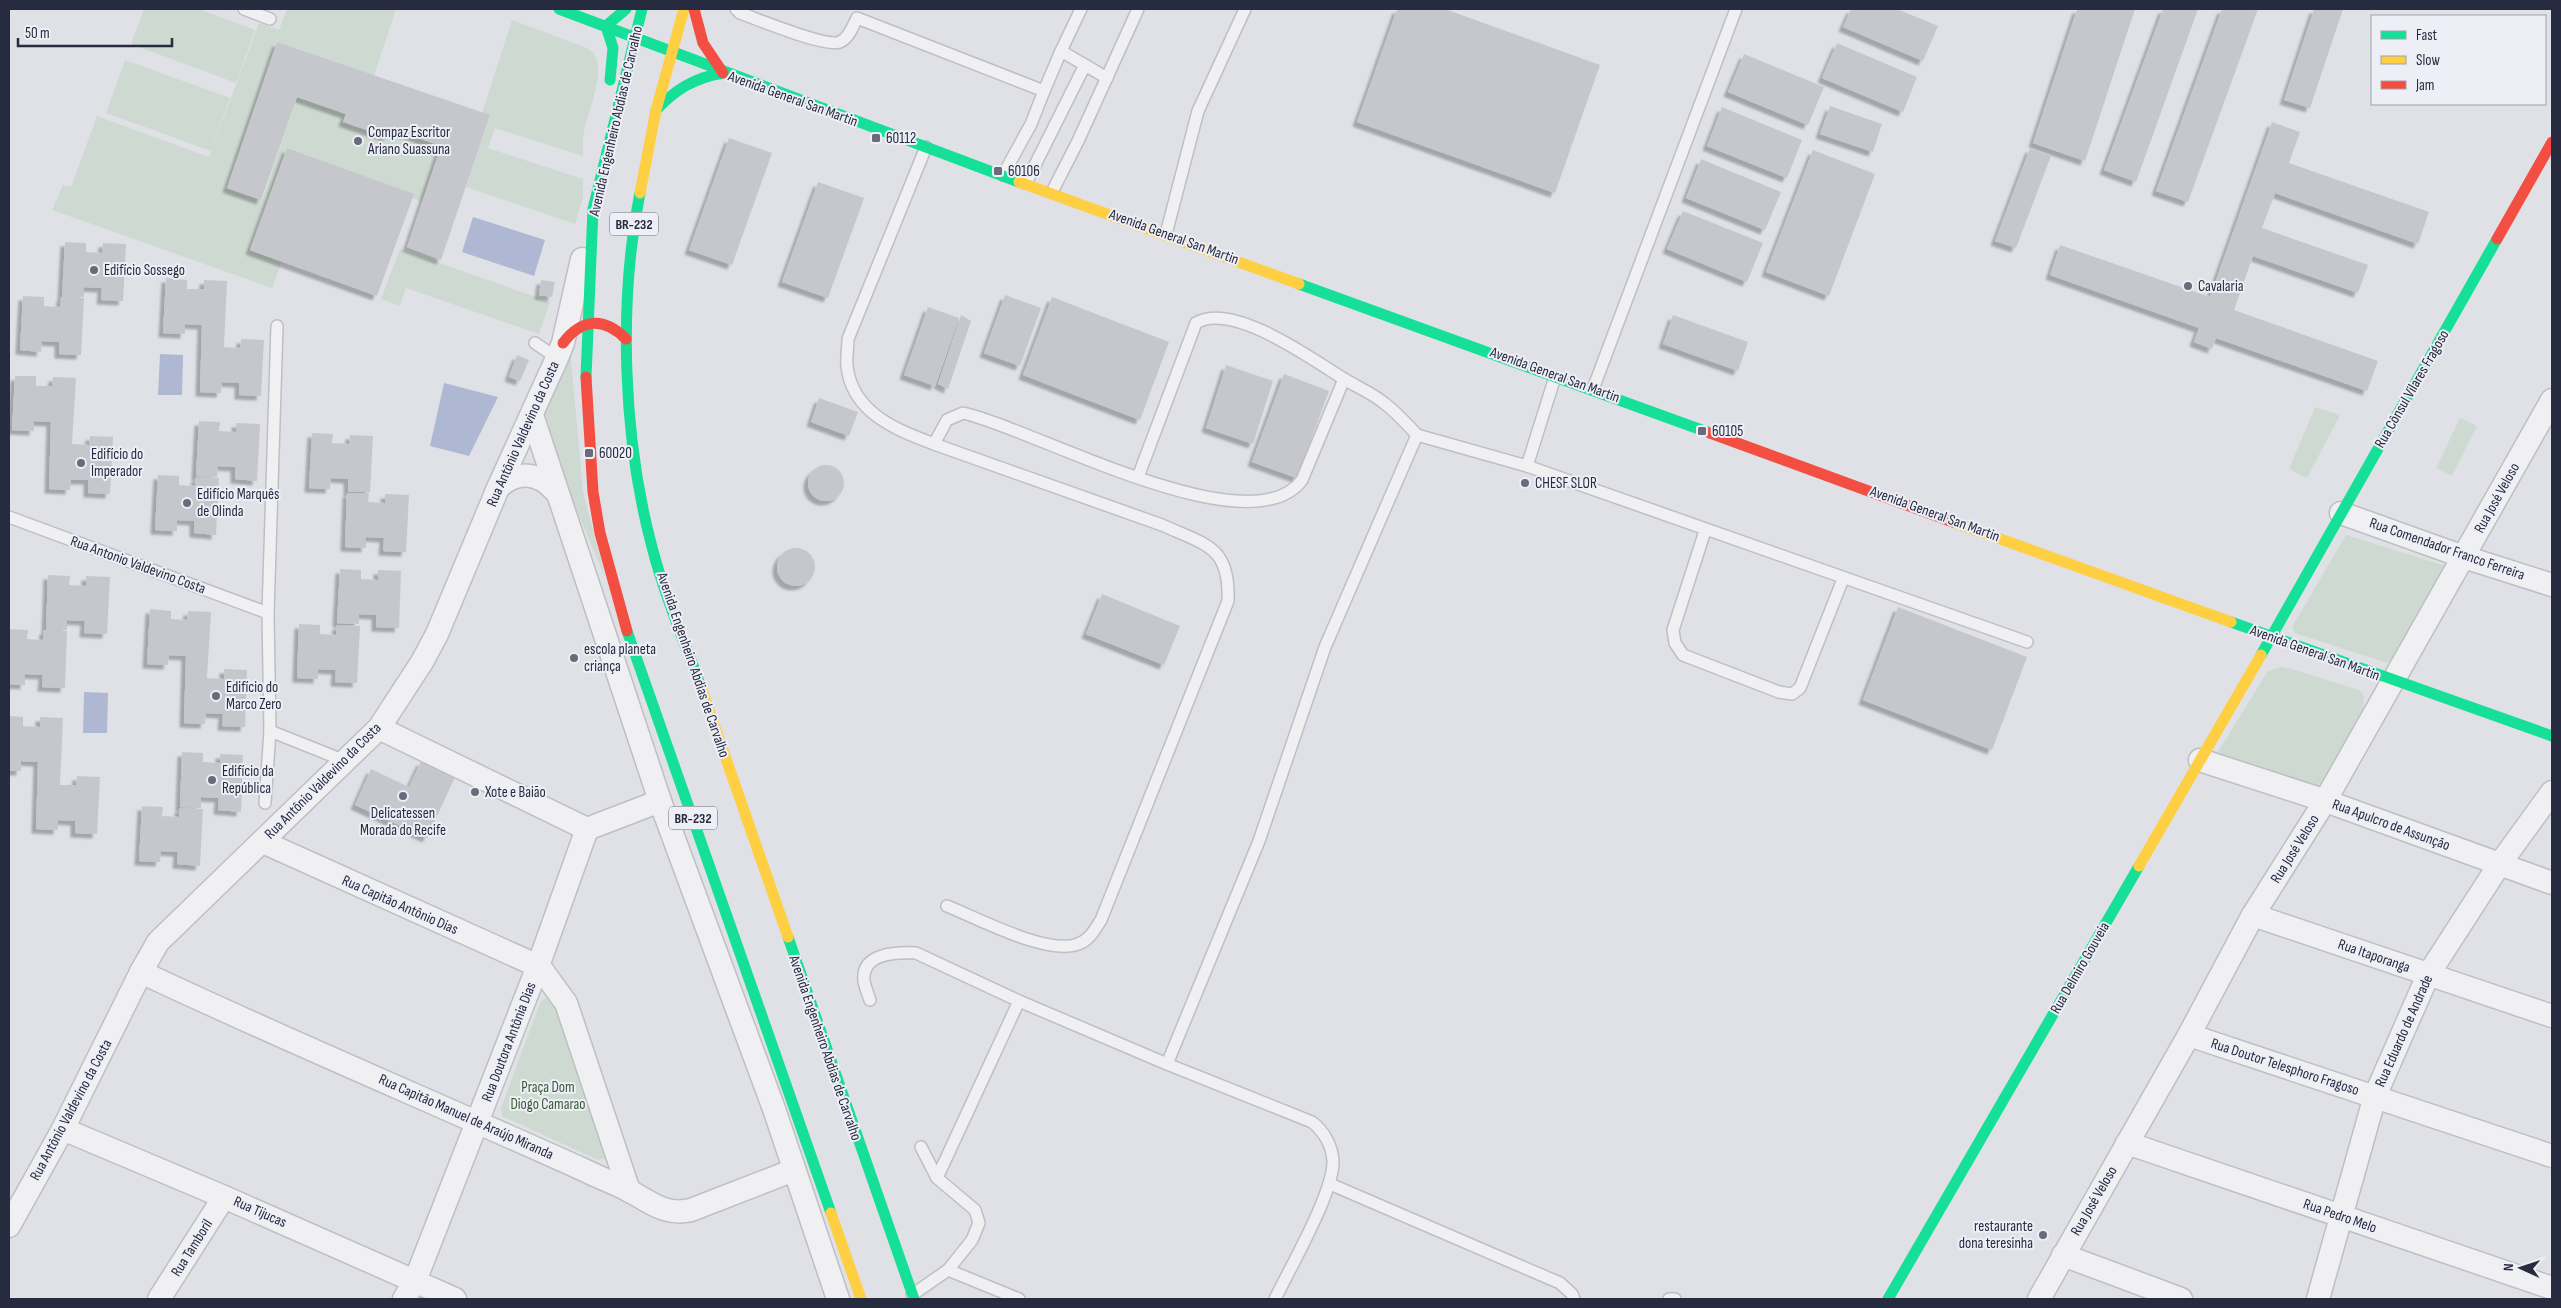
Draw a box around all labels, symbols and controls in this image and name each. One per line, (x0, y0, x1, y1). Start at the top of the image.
scale bar (18, 15, 171, 47)
legend (2371, 15, 2546, 105)
text: 50 m (25, 24, 50, 43)
street label: Avenida Engenheiro Abdias de Carvalho (585, 24, 647, 219)
text: Fast (2416, 26, 2438, 45)
text: Slow (2416, 51, 2440, 70)
street label: Avenida General San Martin (725, 66, 860, 131)
text: Jam (2415, 76, 2434, 95)
place label: Compaz Escritor Ariano Suassuna (367, 123, 451, 159)
place label: 60112 (886, 129, 916, 148)
marker: 60112 (870, 132, 882, 144)
marker: Compaz Escritor Ariano Suassuna (352, 135, 364, 147)
place label: 60106 (1008, 162, 1040, 181)
marker: 60106 (992, 165, 1004, 177)
street label: Avenida General San Martin (1106, 204, 1241, 269)
road number: BR-232 (610, 212, 658, 235)
place label: Edifício Sossego (104, 261, 185, 280)
marker: Edifício Sossego (88, 264, 100, 276)
place label: Cavalaria (2198, 277, 2244, 296)
marker: Cavalaria (2182, 280, 2194, 292)
street label: Rua Cônsul Vilares Fragoso (2370, 327, 2454, 451)
street label: Avenida General San Martin (1487, 342, 1622, 407)
street label: Rua Antônio Valdevino da Costa (482, 358, 564, 510)
place label: 60105 (1712, 422, 1743, 441)
marker: 60105 (1696, 425, 1708, 437)
place label: 60020 (599, 444, 632, 463)
place label: Edifício do Imperador (91, 445, 143, 481)
marker: 60020 (583, 447, 595, 459)
marker: Edifício do Imperador (75, 457, 87, 469)
street label: Rua José Veloso (2470, 460, 2524, 536)
place label: CHESF SLOR (1535, 474, 1597, 493)
marker: CHESF SLOR (1519, 477, 1531, 489)
street label: Avenida General San Martin (1867, 481, 2002, 546)
place label: Edifício Marquês de Olinda (197, 485, 279, 521)
marker: Edifício Marquês de Olinda (181, 497, 193, 509)
street label: Rua Comendador Franco Ferreira (2367, 513, 2527, 585)
street label: Rua Antonio Valdevino Costa (68, 532, 209, 598)
street label: Avenida Engenheiro Abdias de Carvalho (652, 569, 734, 760)
street label: Avenida General San Martin (2247, 620, 2382, 685)
place label: escola planeta criança (584, 640, 656, 676)
marker: escola planeta criança (568, 652, 580, 664)
place label: Edifício do Marco Zero (226, 678, 282, 714)
marker: Edifício do Marco Zero (210, 690, 222, 702)
street label: Rua Antônio Valdevino da Costa (261, 719, 385, 843)
place label: Edifício da República (222, 762, 274, 798)
marker: Edifício da República (206, 774, 218, 786)
place label: Xote e Baião (484, 783, 546, 802)
marker: Xote e Baião (469, 786, 481, 798)
marker: Delicatessen Morada do Recife (397, 790, 409, 802)
street label: Rua Apulcro de Assunção (2329, 795, 2453, 855)
place label: Delicatessen Morada do Recife (360, 804, 446, 840)
road number: BR-232 (669, 806, 717, 830)
street label: Rua José Veloso (2266, 811, 2324, 887)
street label: Rua Capitão Antônio Dias (339, 871, 461, 939)
street label: Rua Delmiro Gouveia (2046, 918, 2114, 1017)
street label: Rua Itaporanga (2335, 935, 2413, 977)
street label: Avenida Engenheiro Abdias de Carvalho (784, 952, 866, 1143)
street label: Rua Eduardo de Andrade (2371, 972, 2437, 1090)
street label: Rua Doutora Antônia Dias (477, 979, 541, 1105)
street label: Rua Doutor Telesphoro Fragoso (2208, 1034, 2362, 1100)
street label: Rua Antônio Valdevino da Costa (26, 1036, 116, 1184)
street label: Rua Capitão Manuel de Araújo Miranda (376, 1070, 557, 1164)
park label: Praça Dom Diogo Camarao (510, 1078, 586, 1114)
street label: Rua José Veloso (2066, 1163, 2122, 1239)
street label: Rua Tijucas (230, 1192, 290, 1232)
street label: Rua Pedro Melo (2301, 1195, 2379, 1237)
street label: Rua Tamboril (167, 1216, 217, 1280)
place label: restaurante dona teresinha (1959, 1217, 2033, 1253)
marker: restaurante dona teresinha (2037, 1229, 2049, 1241)
north arrow (2496, 1243, 2546, 1293)
text: N (2500, 1263, 2517, 1272)

